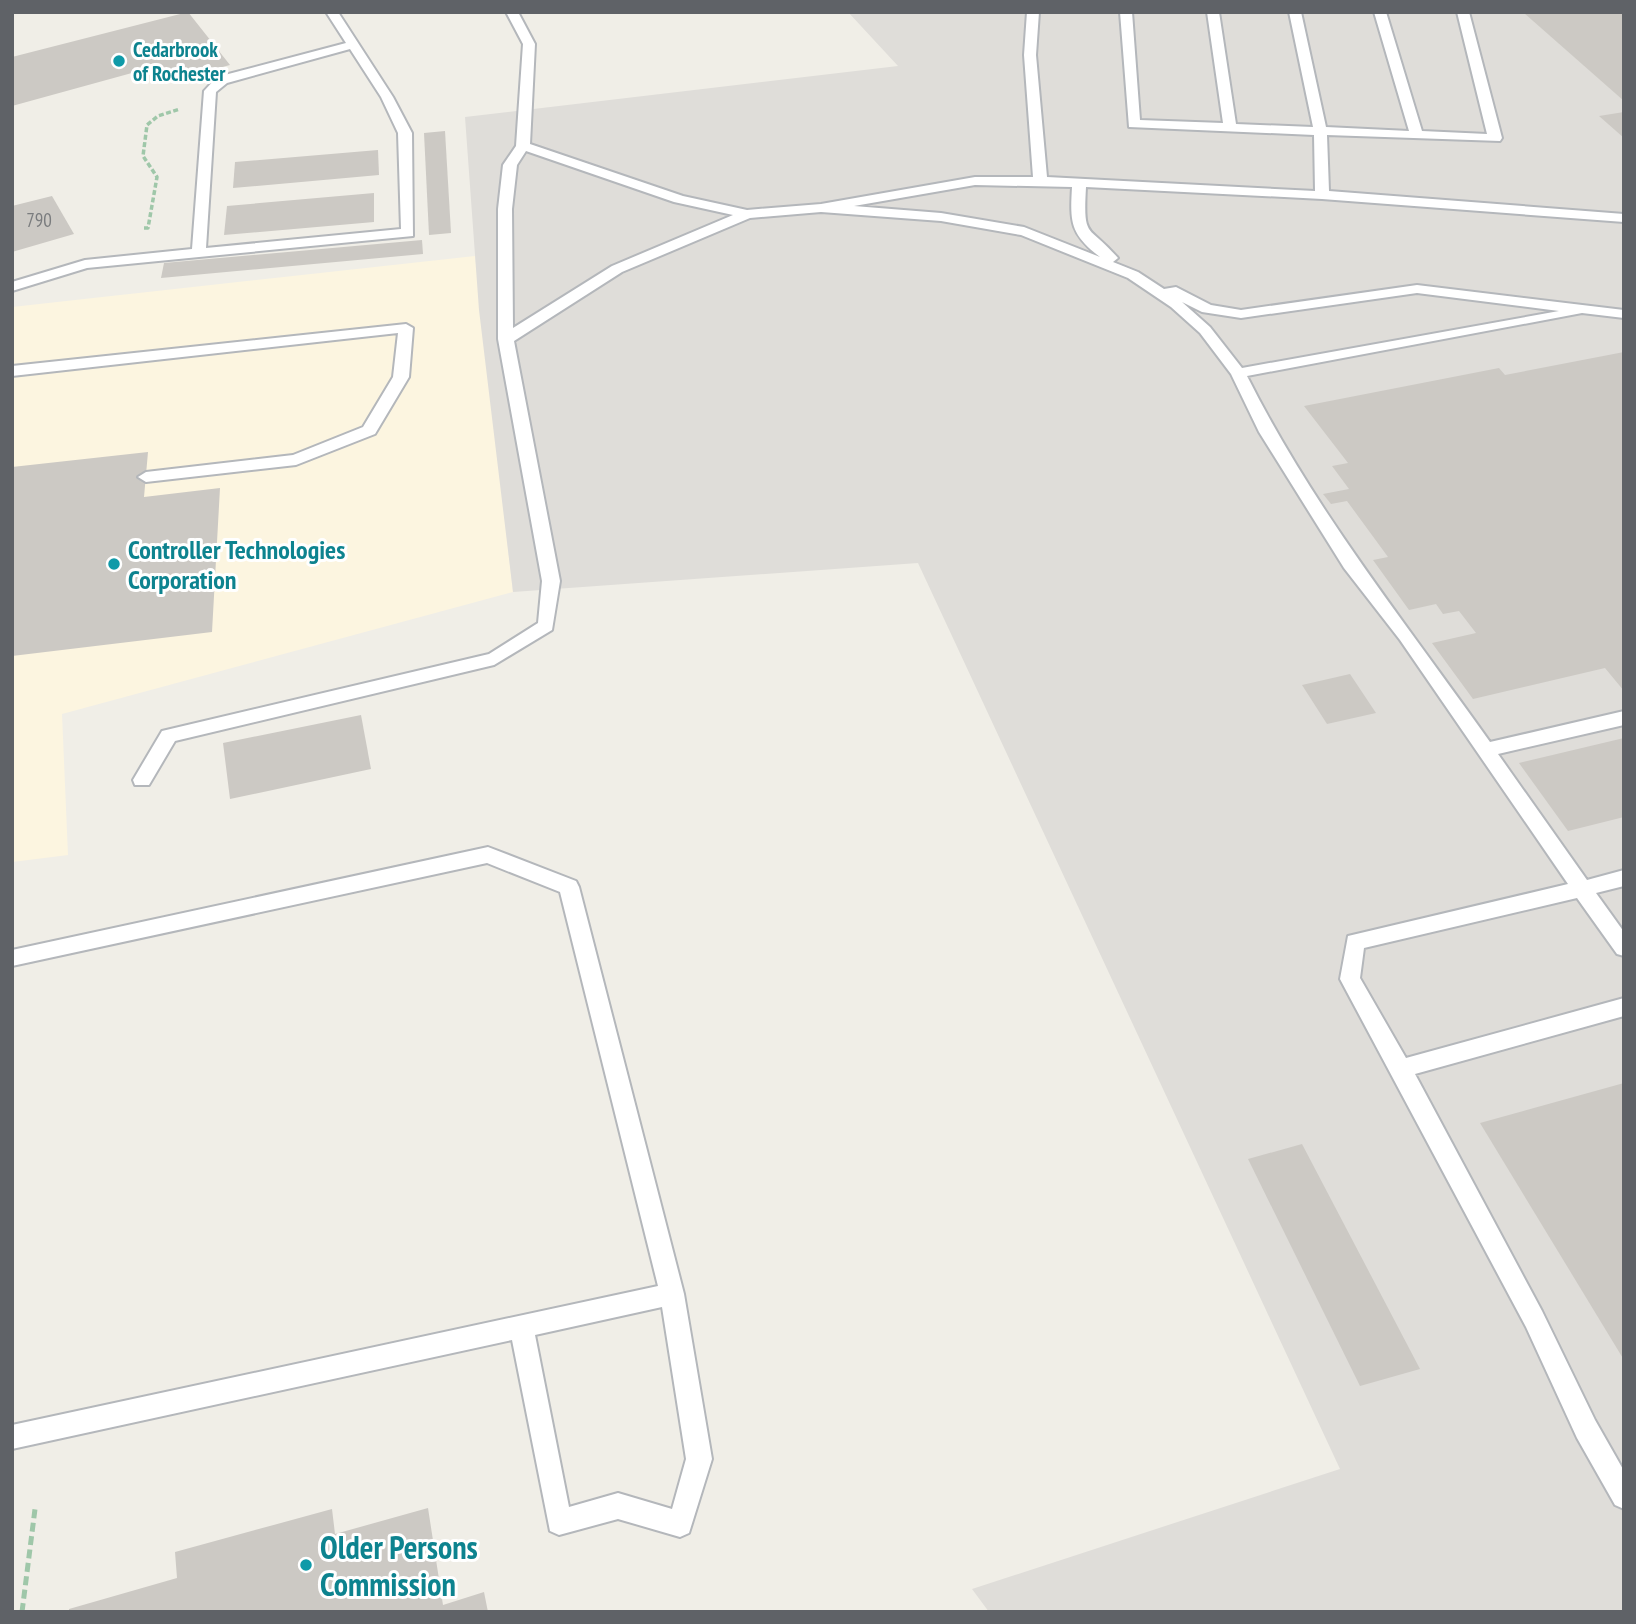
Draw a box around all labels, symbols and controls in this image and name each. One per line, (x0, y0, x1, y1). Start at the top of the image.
place label: Cedarbrook of Rochester (133, 36, 226, 87)
marker: Cedarbrook of Rochester (111, 53, 127, 69)
house number: 790 (26, 208, 52, 232)
place label: Controller Technologies Corporation (128, 533, 345, 596)
marker: Controller Technologies Corporation (106, 556, 122, 572)
place label: Older Persons Commission (320, 1526, 478, 1605)
marker: Older Persons Commission (298, 1557, 314, 1573)

